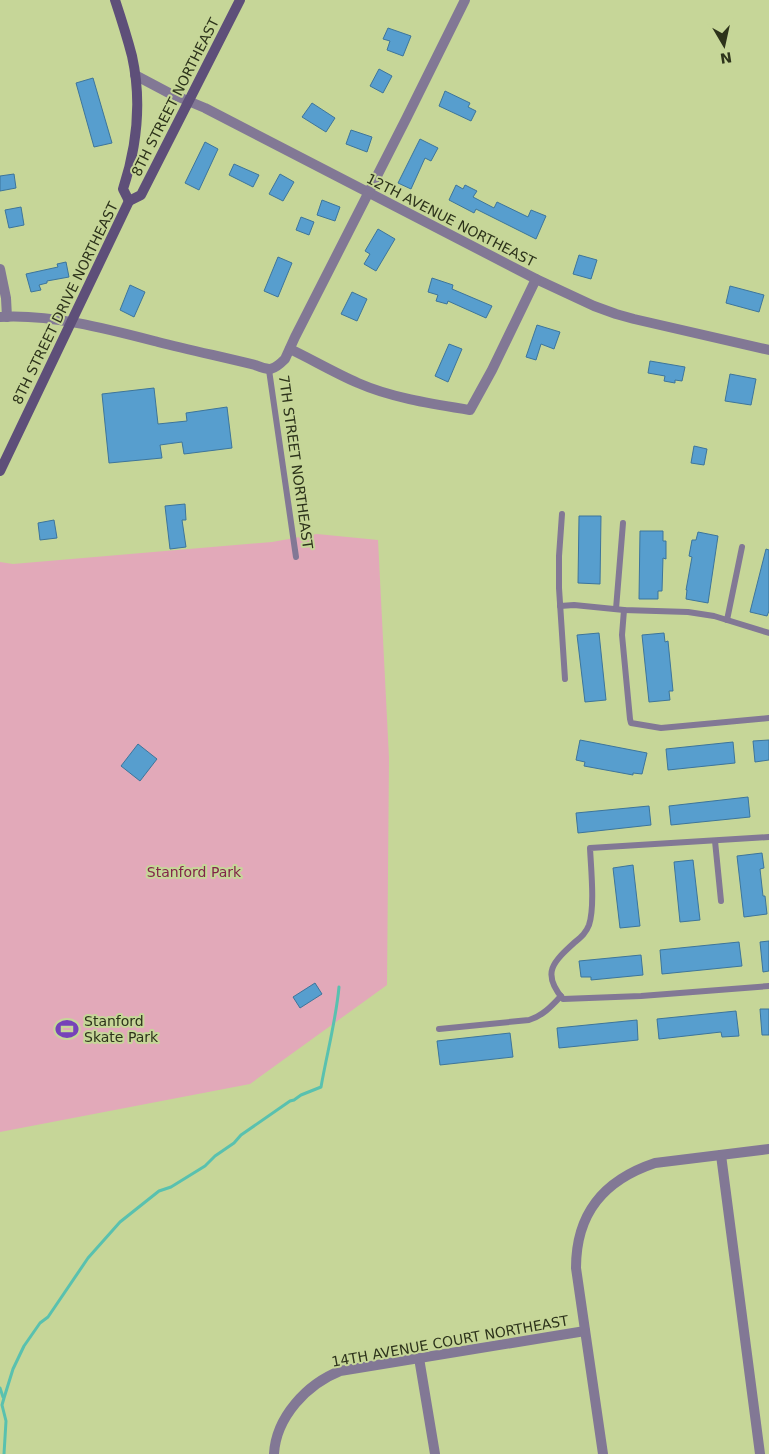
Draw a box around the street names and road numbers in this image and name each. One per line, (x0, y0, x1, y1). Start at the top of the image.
street label: 8TH STREET NORTHEAST (128, 15, 222, 179)
street label: 12TH AVENUE NORTHEAST (364, 170, 539, 270)
street label: 8TH STREET DRIVE NORTHEAST (9, 199, 121, 407)
street label: 7TH STREET NORTHEAST (276, 374, 316, 550)
street label: 14TH AVENUE COURT NORTHEAST (330, 1312, 570, 1370)

